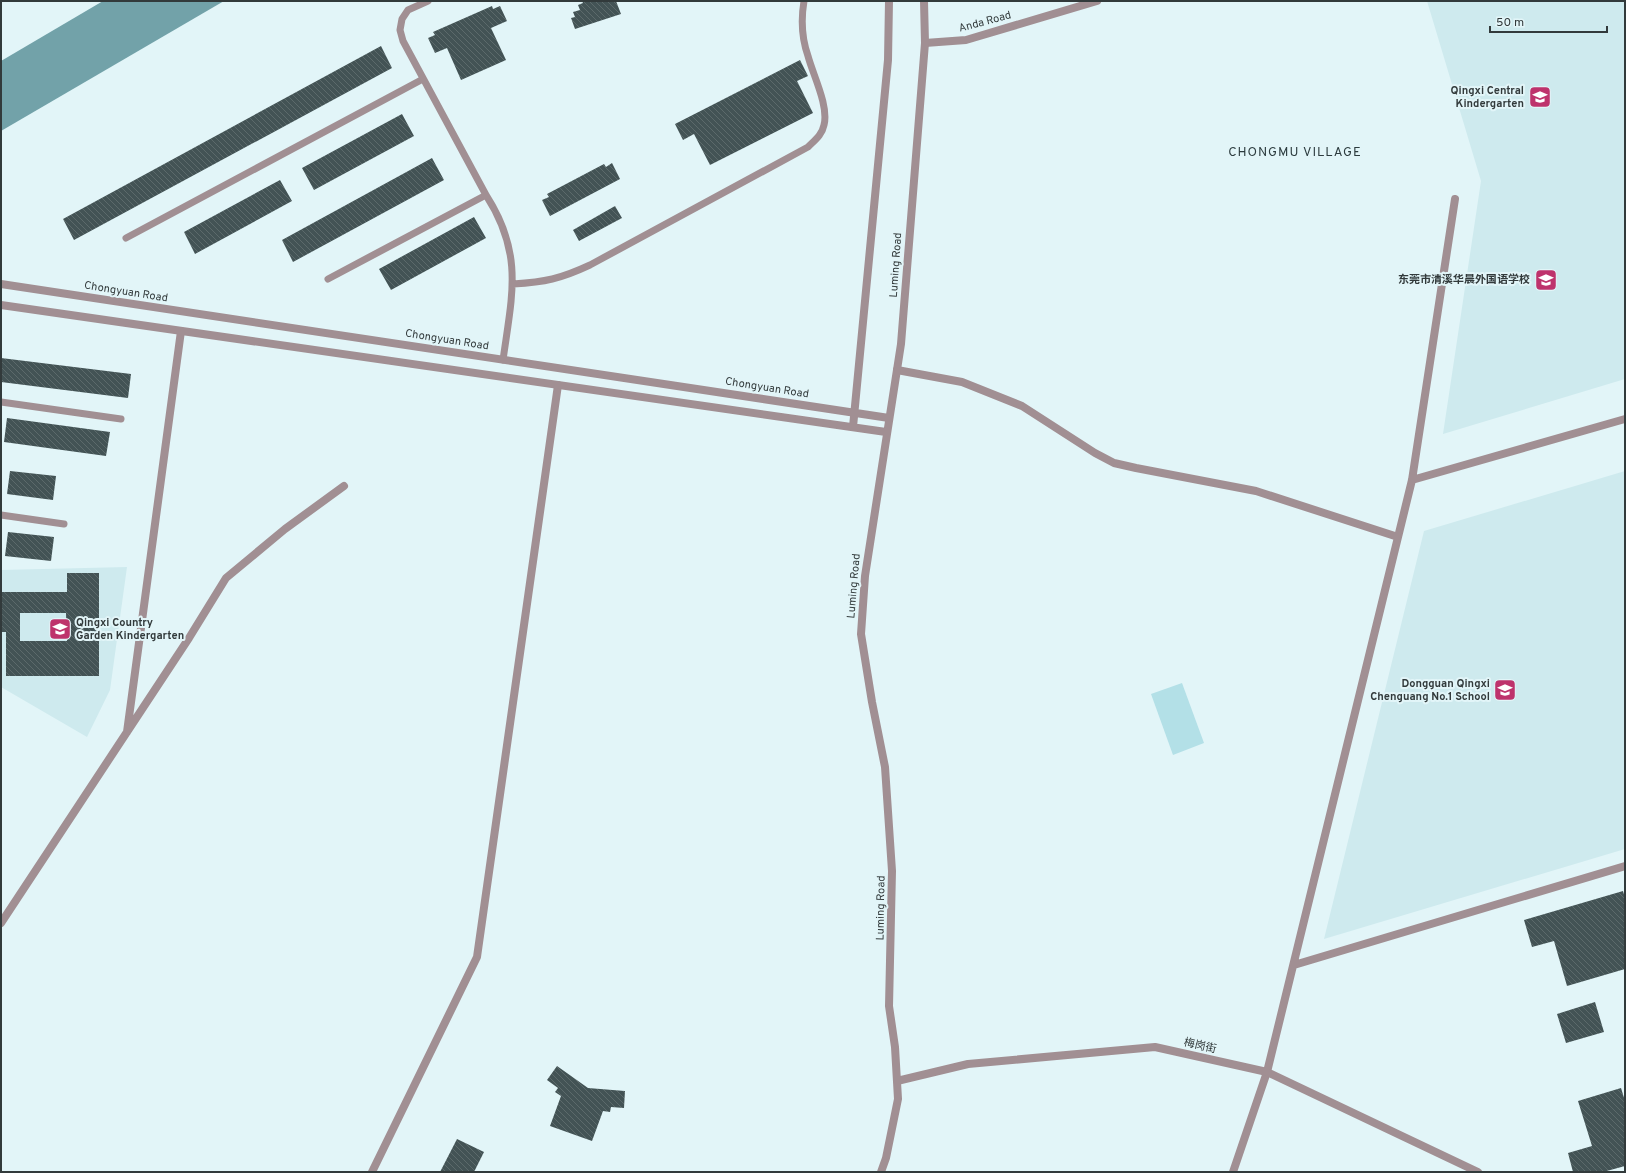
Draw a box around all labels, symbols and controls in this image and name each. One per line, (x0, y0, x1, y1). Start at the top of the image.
street label: Anda Road (957, 8, 1013, 36)
scale bar (1490, 8, 1607, 34)
text: 50 m (1496, 15, 1524, 31)
place label: Qingxi Central Kindergarten (1451, 84, 1524, 111)
school or university icon: Qingxi Central Kindergarten (1527, 84, 1553, 110)
district label: CHONGMU VILLAGE (1228, 145, 1362, 161)
street label: Luming Road (887, 232, 905, 298)
school or university icon: 东莞市清溪华晨外国语学校 (1533, 267, 1559, 293)
place label: 东莞市清溪华晨外国语学校 (1398, 273, 1530, 287)
street label: Chongyuan Road (83, 278, 169, 306)
street label: Chongyuan Road (404, 326, 490, 354)
street label: Chongyuan Road (724, 374, 810, 402)
street label: Luming Road (844, 553, 864, 619)
school or university icon: Qingxi Country Garden Kindergarten (47, 616, 73, 642)
place label: Qingxi Country Garden Kindergarten (76, 616, 184, 643)
place label: Dongguan Qingxi Chenguang No.1 School (1370, 677, 1490, 704)
school or university icon: Dongguan Qingxi Chenguang No.1 School (1492, 677, 1518, 703)
street label: Luming Road (873, 875, 889, 941)
street label: 梅岗街 (1182, 1035, 1218, 1057)

